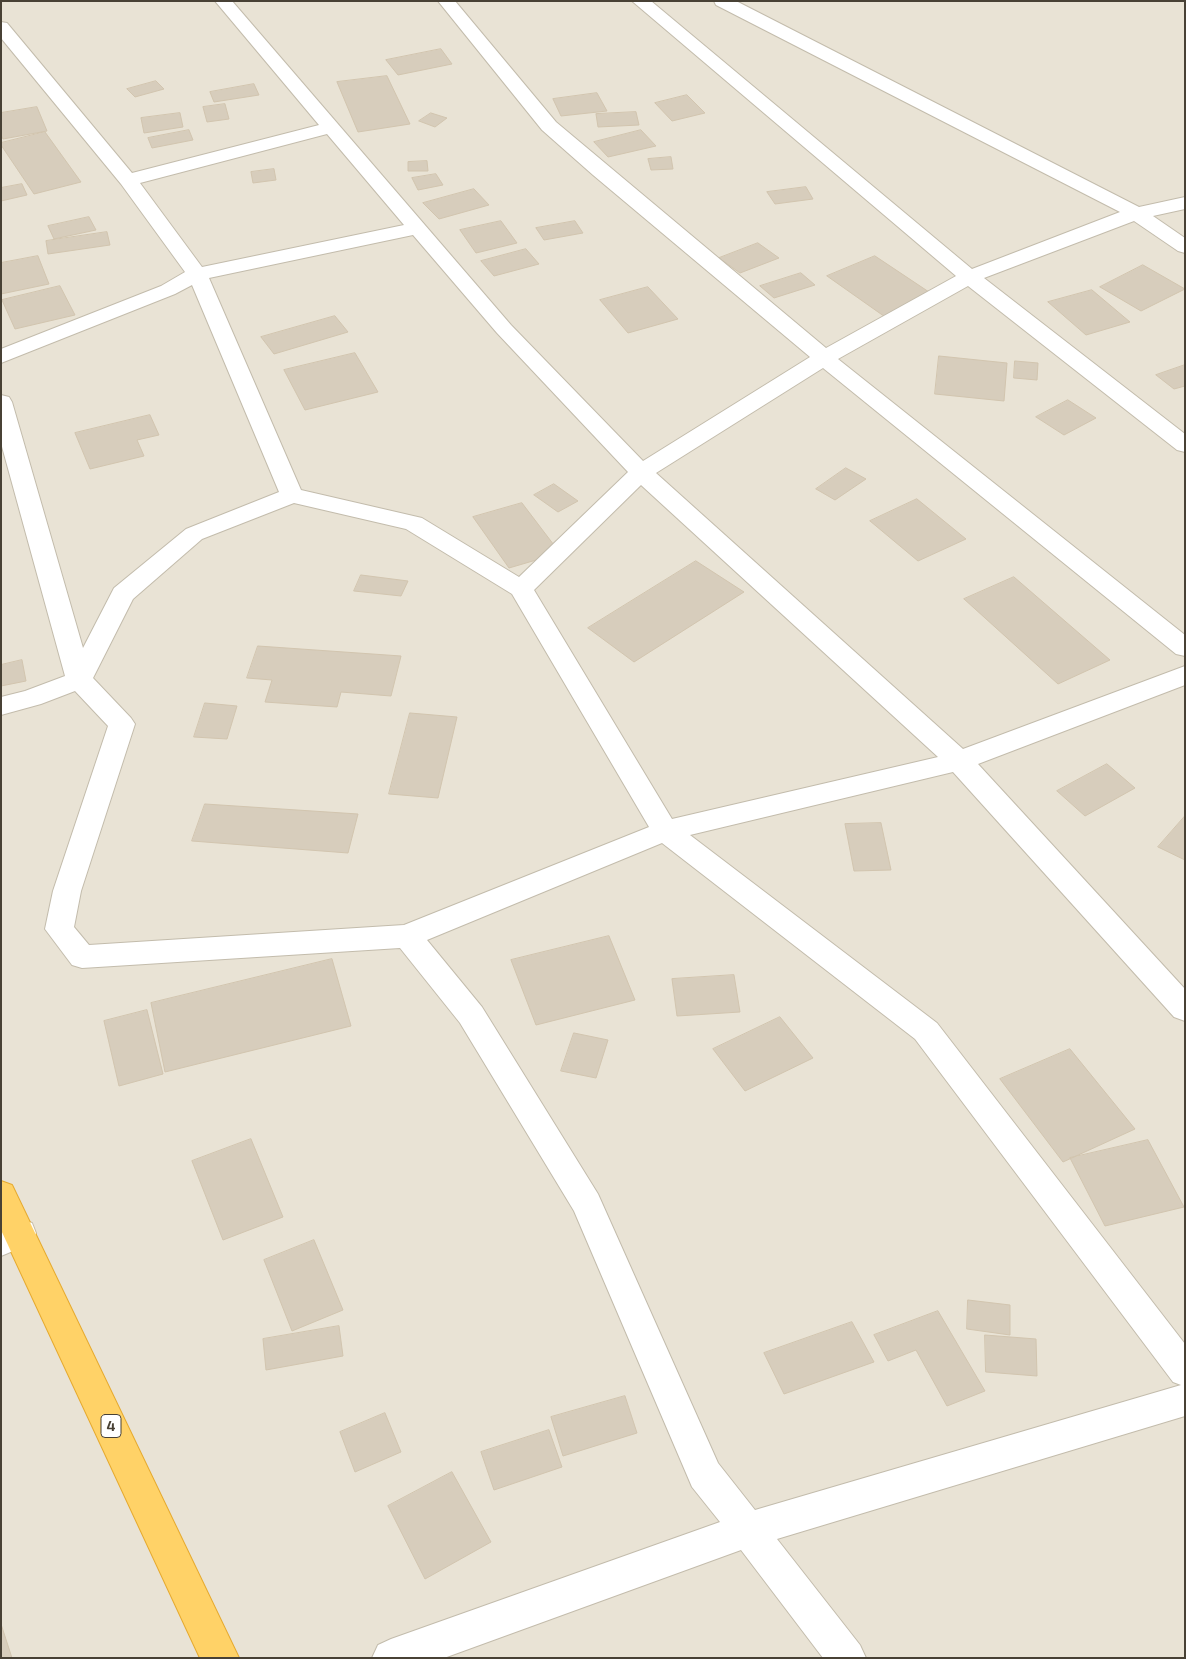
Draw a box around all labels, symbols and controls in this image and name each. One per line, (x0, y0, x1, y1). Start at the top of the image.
road number: 4 (101, 1414, 121, 1438)

